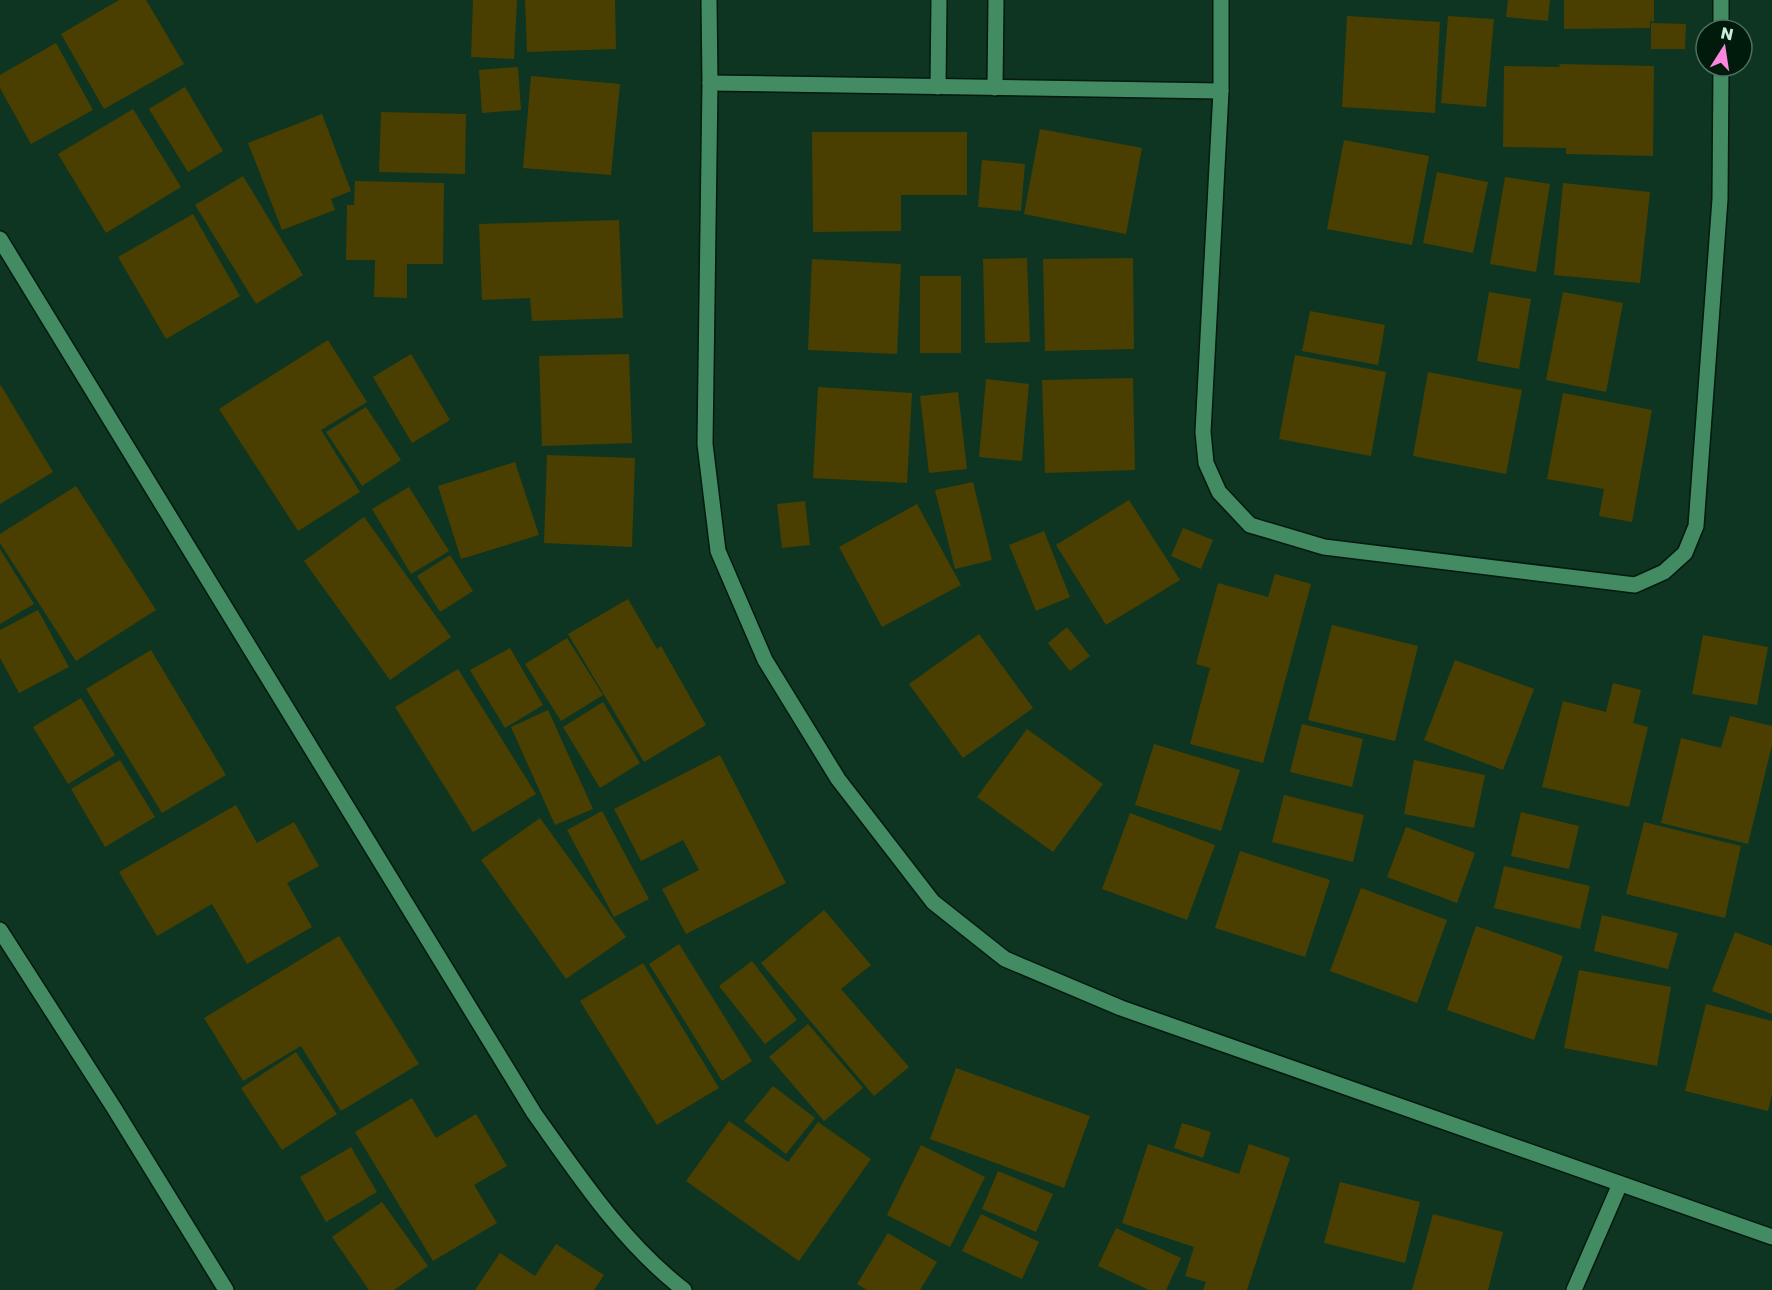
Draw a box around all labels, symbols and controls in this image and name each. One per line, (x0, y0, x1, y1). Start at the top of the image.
north arrow (1694, 18, 1754, 78)
text: N (1719, 21, 1735, 46)

